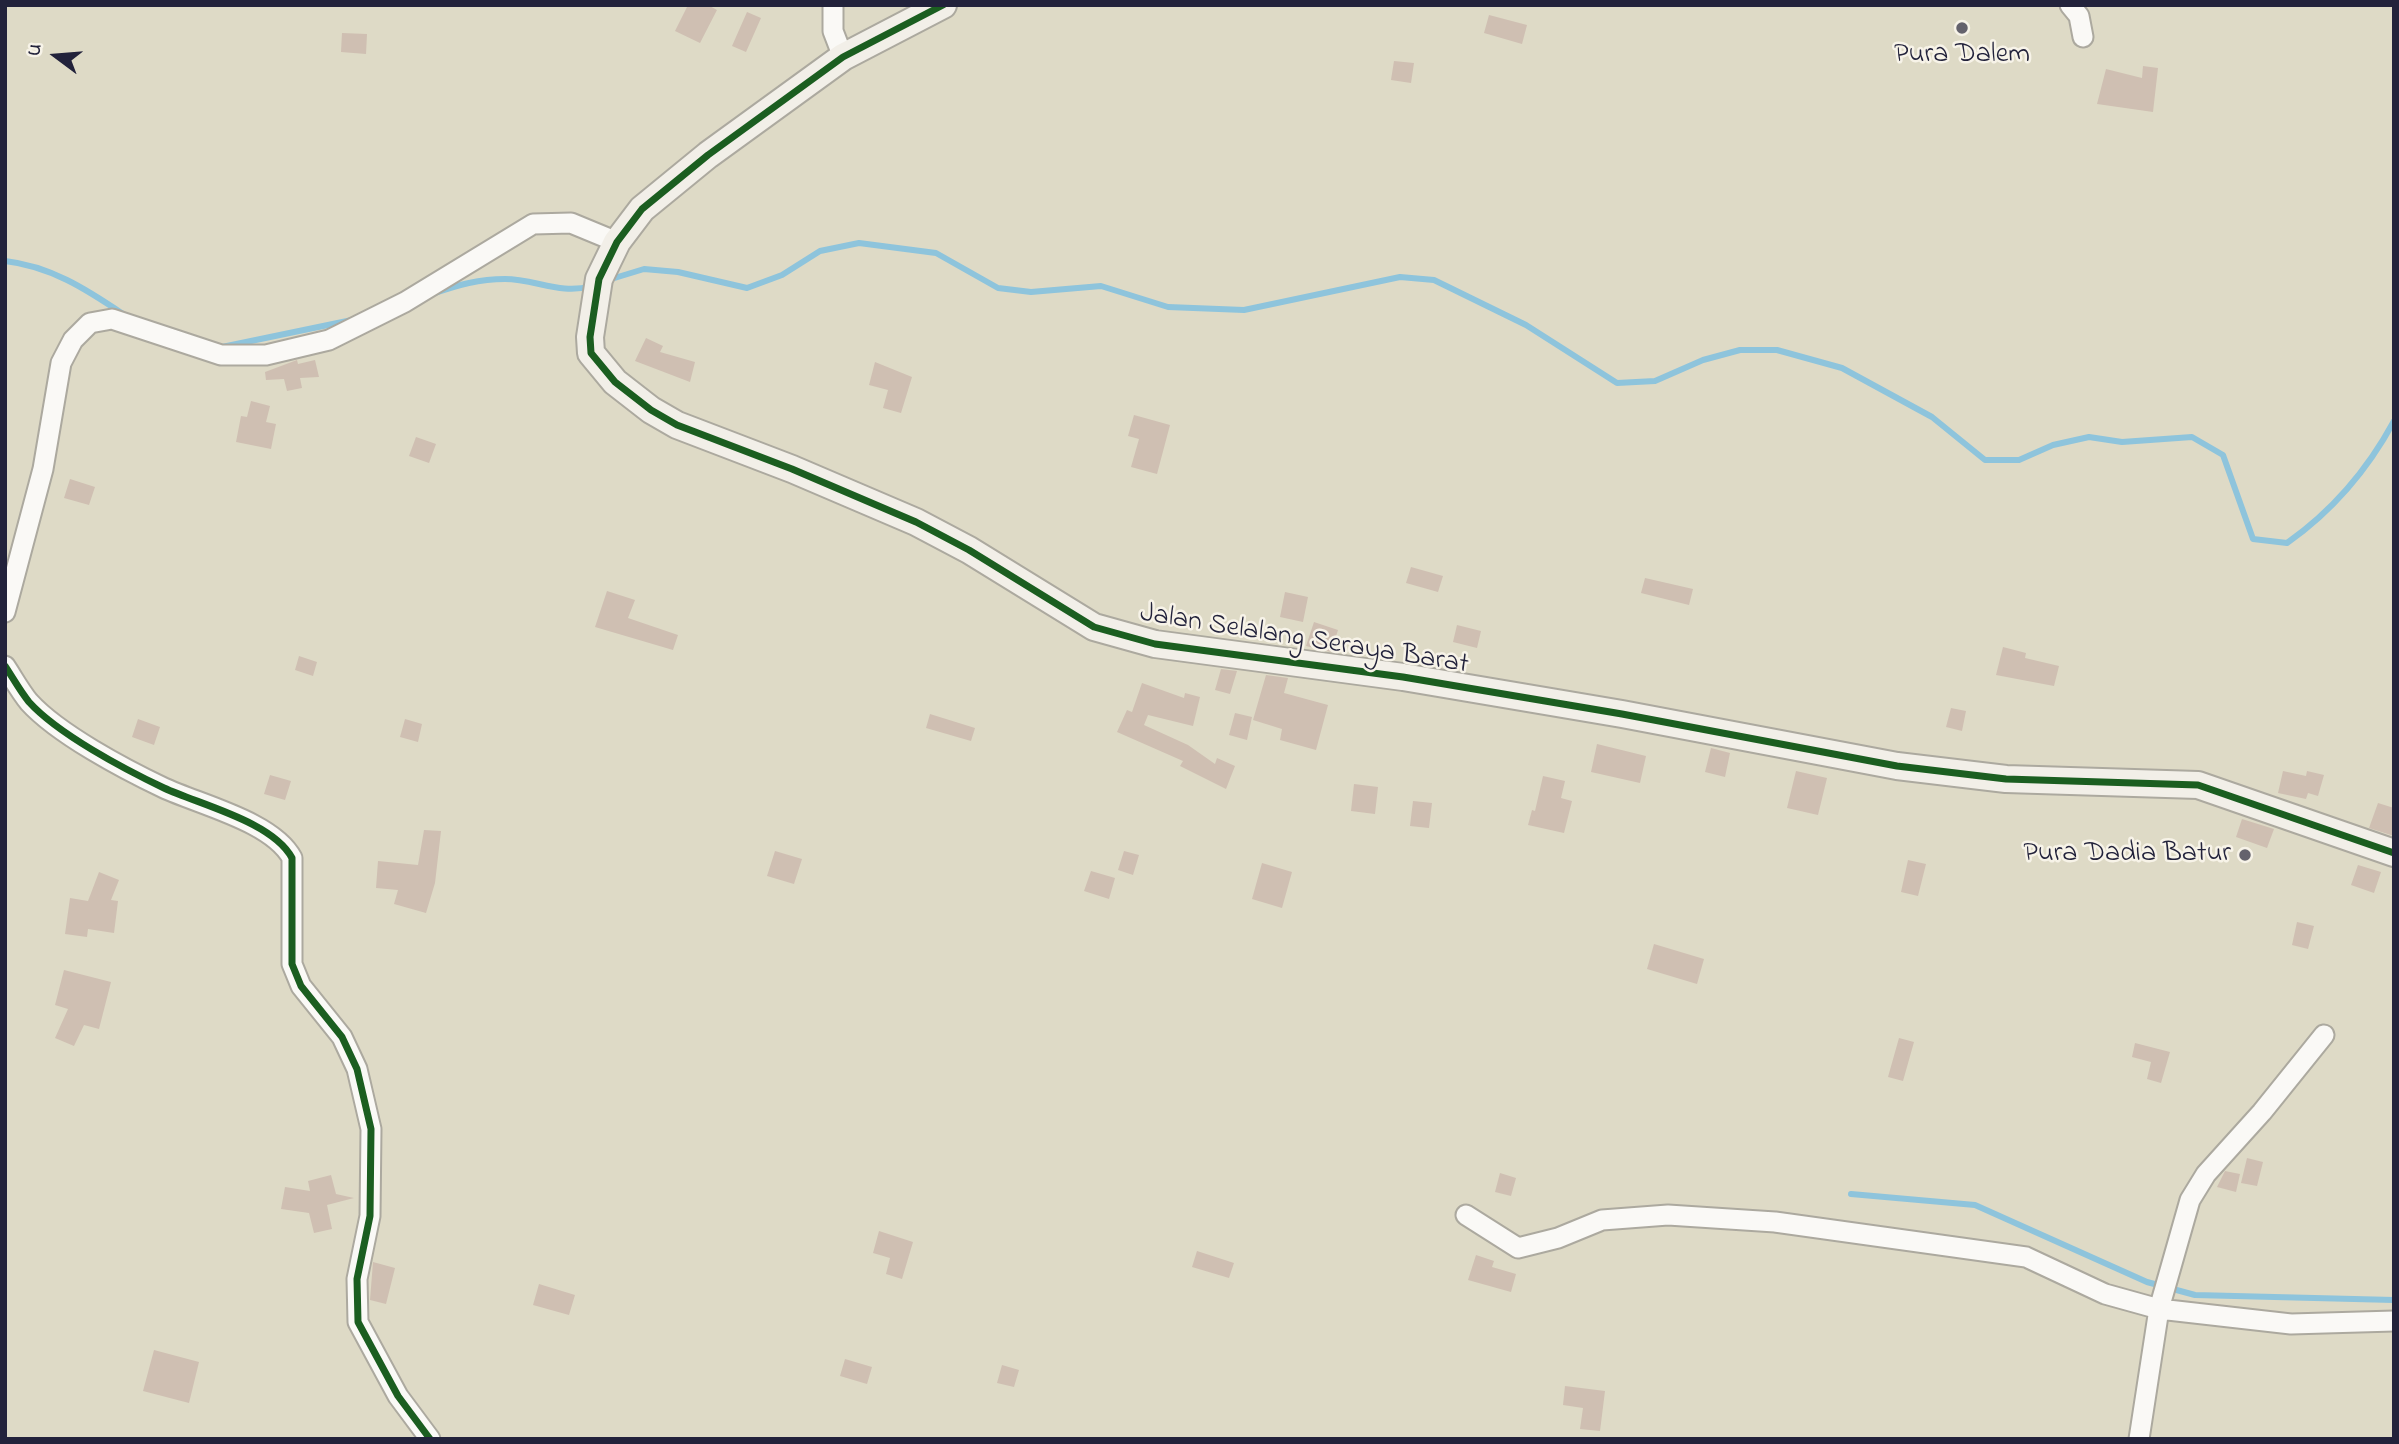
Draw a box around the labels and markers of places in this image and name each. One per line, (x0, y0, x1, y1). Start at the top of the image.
marker: Pura Dalem (1954, 20, 1970, 36)
place label: Pura Dalem (1894, 39, 2030, 73)
place label: Pura Dadia Batur (2023, 838, 2231, 872)
marker: Pura Dadia Batur (2237, 847, 2253, 863)

